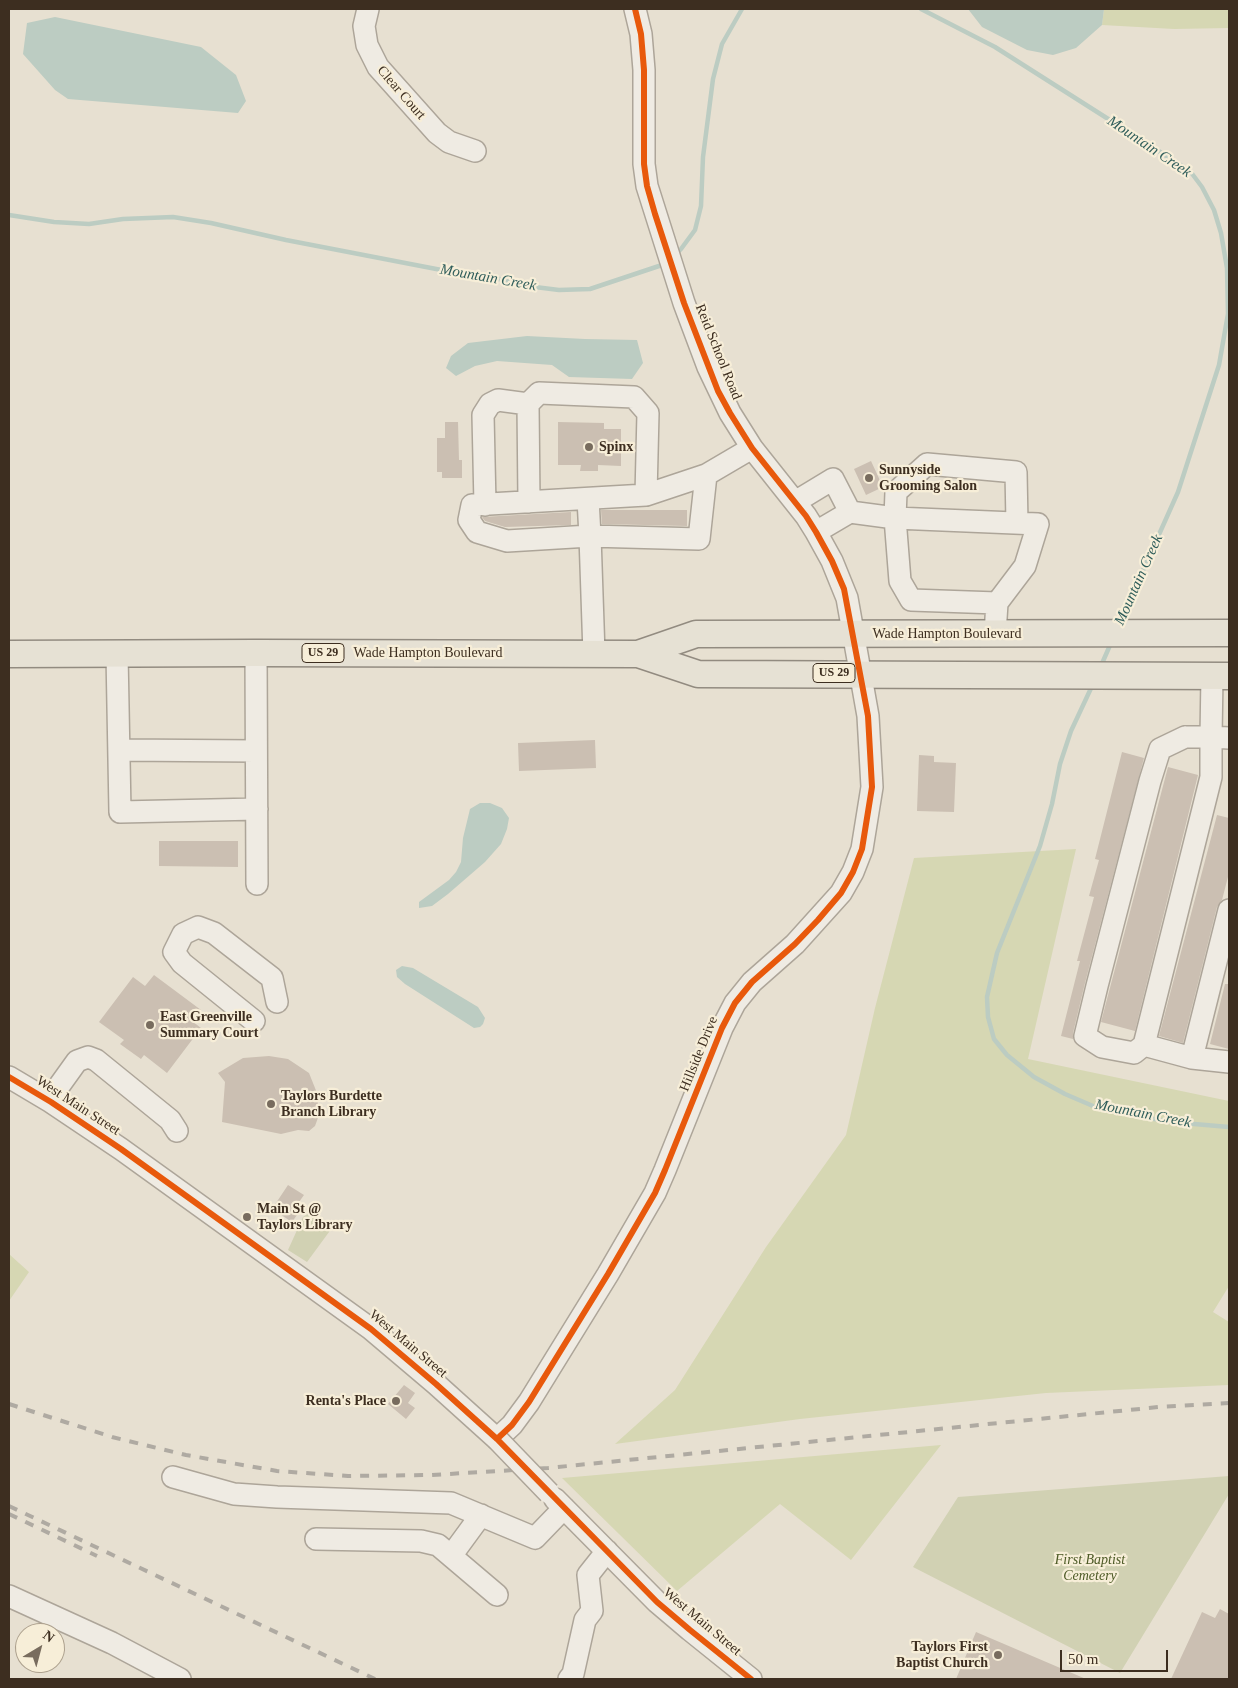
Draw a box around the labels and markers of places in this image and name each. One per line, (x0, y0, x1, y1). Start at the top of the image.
place label: Spinx (599, 439, 633, 455)
marker: Spinx (583, 441, 595, 453)
place label: Sunnyside Grooming Salon (879, 462, 977, 494)
marker: Sunnyside Grooming Salon (863, 472, 875, 484)
place label: East Greenville Summary Court (160, 1009, 258, 1042)
marker: East Greenville Summary Court (144, 1019, 156, 1031)
place label: Taylors Burdette Branch Library (281, 1088, 382, 1120)
marker: Taylors Burdette Branch Library (265, 1098, 277, 1110)
place label: Main St @ Taylors Library (257, 1201, 353, 1234)
marker: Main St @ Taylors Library (241, 1211, 253, 1223)
place label: Renta's Place (306, 1393, 386, 1409)
marker: Renta's Place (390, 1395, 402, 1407)
place label: Taylors First Baptist Church (896, 1639, 988, 1671)
marker: Taylors First Baptist Church (992, 1649, 1004, 1661)

